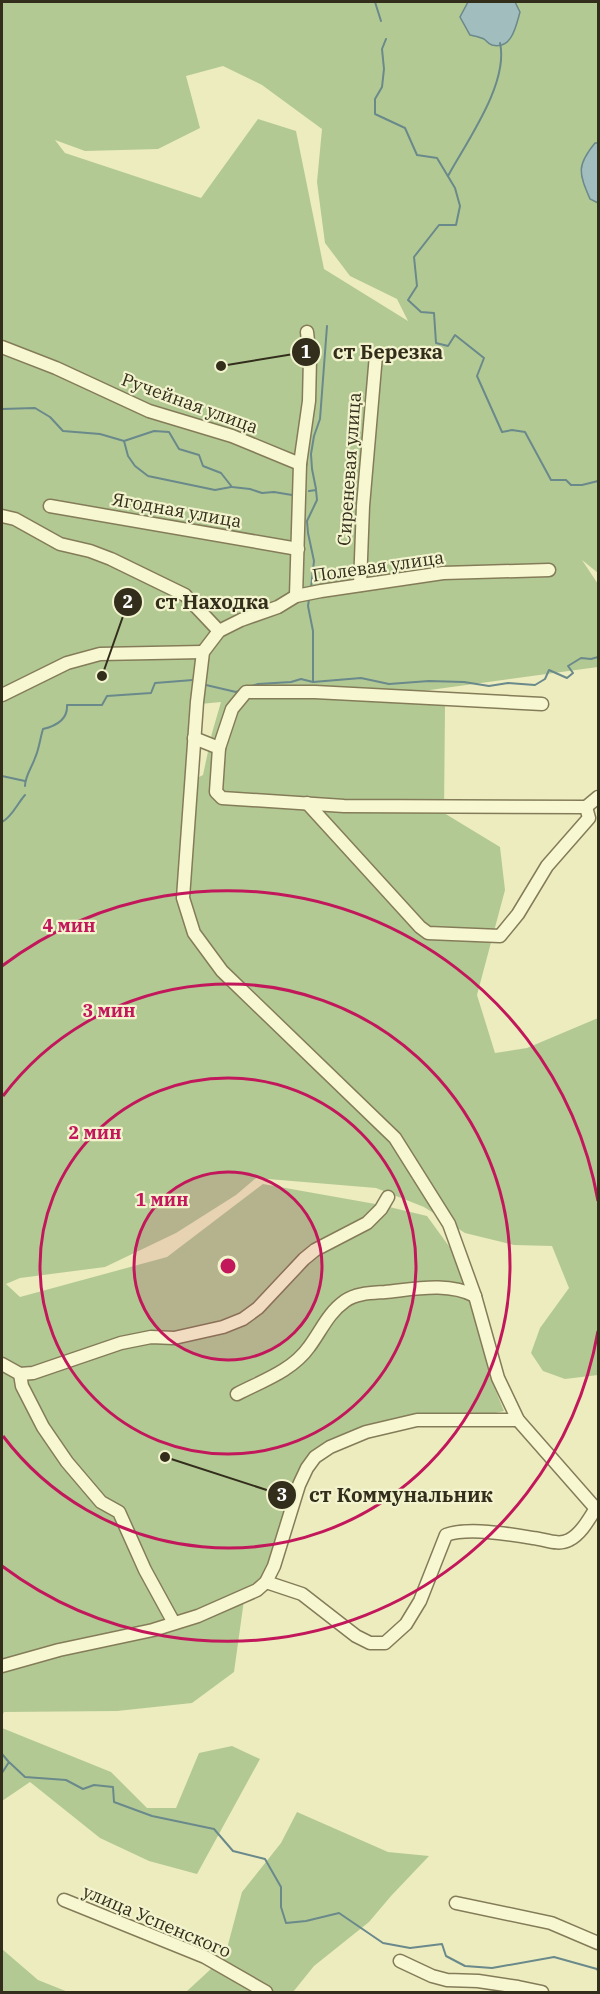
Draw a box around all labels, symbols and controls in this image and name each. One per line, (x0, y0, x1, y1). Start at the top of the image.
callout: ст Березка (291, 333, 456, 371)
text: ст Березка (333, 338, 443, 365)
text: 1 (301, 340, 312, 363)
street label: Ручейная улица (119, 368, 262, 438)
street label: Сиреневая улица (332, 391, 366, 547)
street label: Ягодная улица (110, 487, 244, 533)
street label: Полевая улица (311, 545, 445, 587)
callout: ст Находка (113, 583, 281, 621)
text: ст Находка (155, 588, 269, 615)
text: 2 (123, 590, 133, 613)
text: 4 мин (43, 914, 95, 937)
text: 3 мин (83, 999, 135, 1022)
text: 2 мин (69, 1121, 121, 1144)
text: 1 мин (136, 1188, 188, 1211)
centre of rings (218, 1256, 238, 1276)
callout: ст Коммунальник (267, 1476, 505, 1514)
text: ст Коммунальник (309, 1481, 493, 1508)
text: 3 (277, 1483, 287, 1506)
street label: улица Успенского (79, 1879, 235, 1963)

